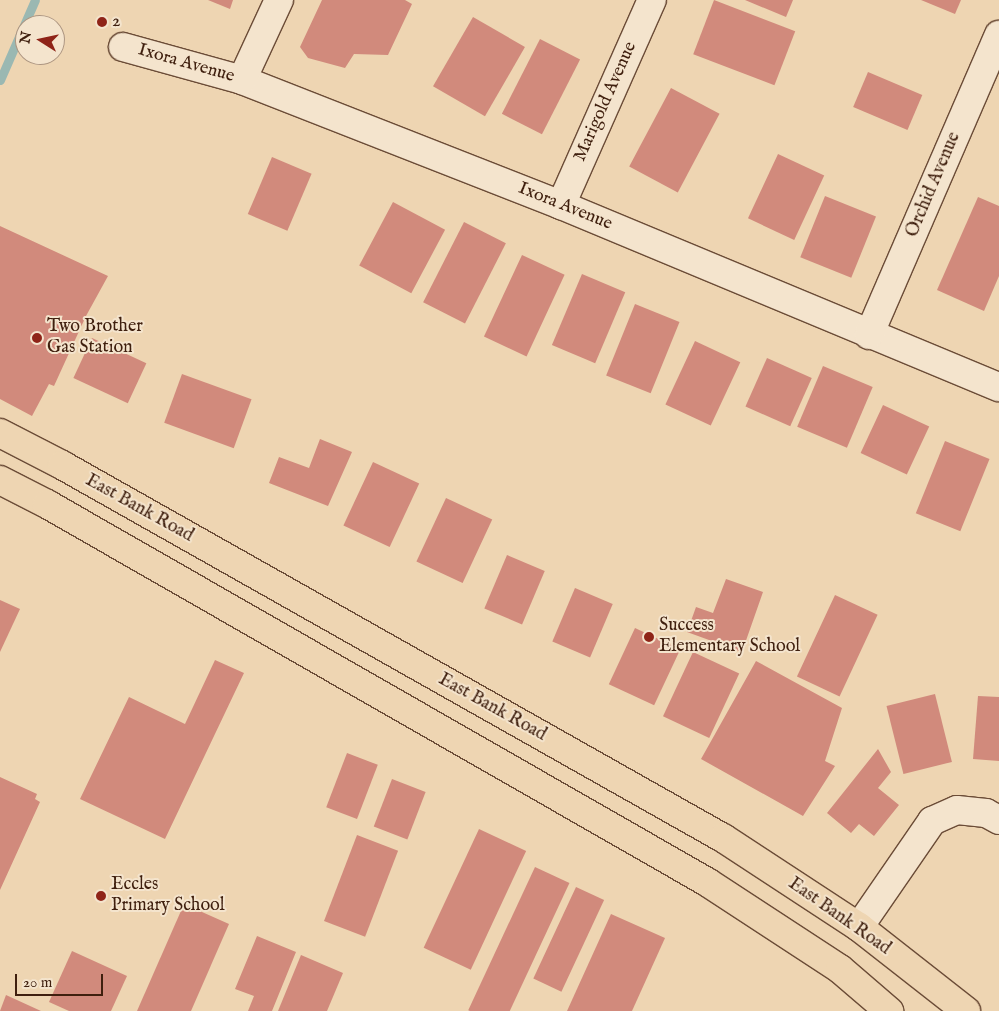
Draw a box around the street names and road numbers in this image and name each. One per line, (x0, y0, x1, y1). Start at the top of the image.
street label: Marigold Avenue (570, 39, 642, 165)
street label: Ixora Avenue (135, 40, 237, 88)
street label: Orchid Avenue (902, 129, 966, 241)
street label: Ixora Avenue (515, 178, 615, 236)
street label: East Bank Road (81, 470, 197, 548)
street label: East Bank Road (434, 669, 550, 747)
street label: East Bank Road (784, 874, 894, 960)

